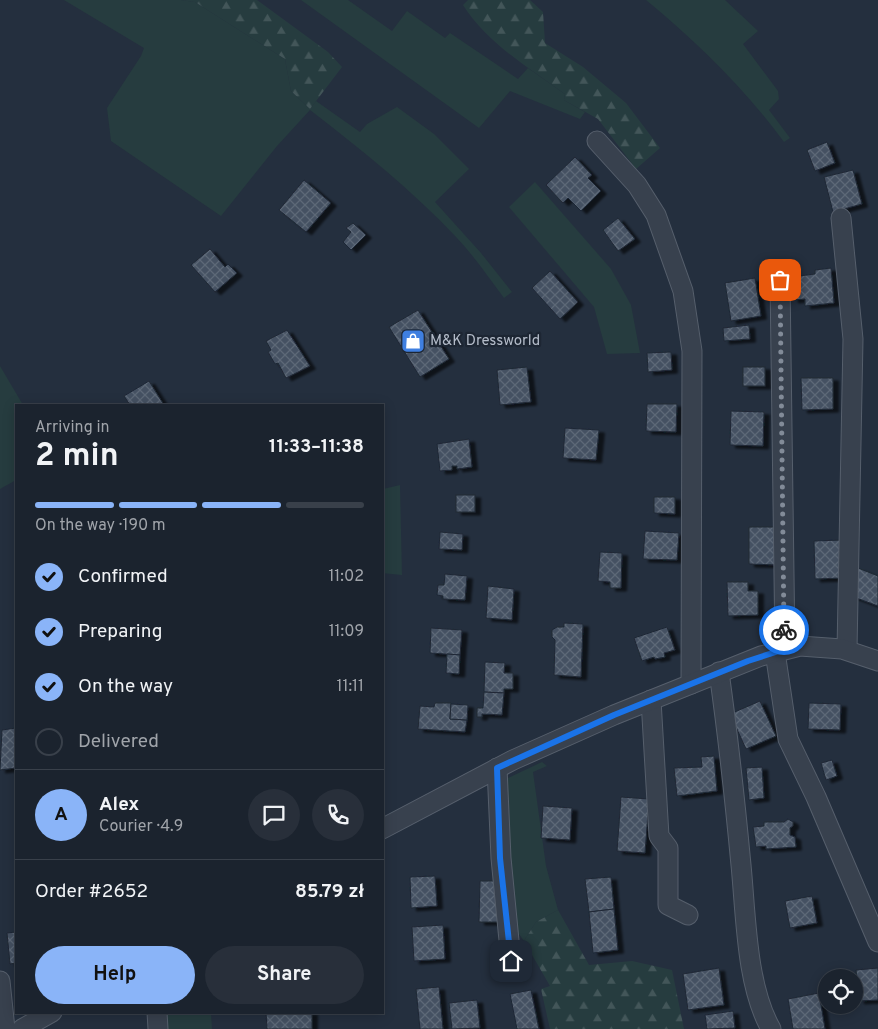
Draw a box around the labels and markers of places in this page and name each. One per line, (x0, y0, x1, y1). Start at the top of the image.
pin (759, 259, 801, 301)
shop icon: M&K Dressworld (400, 328, 426, 354)
place label: M&K Dressworld (430, 332, 540, 351)
pin (490, 940, 532, 982)

